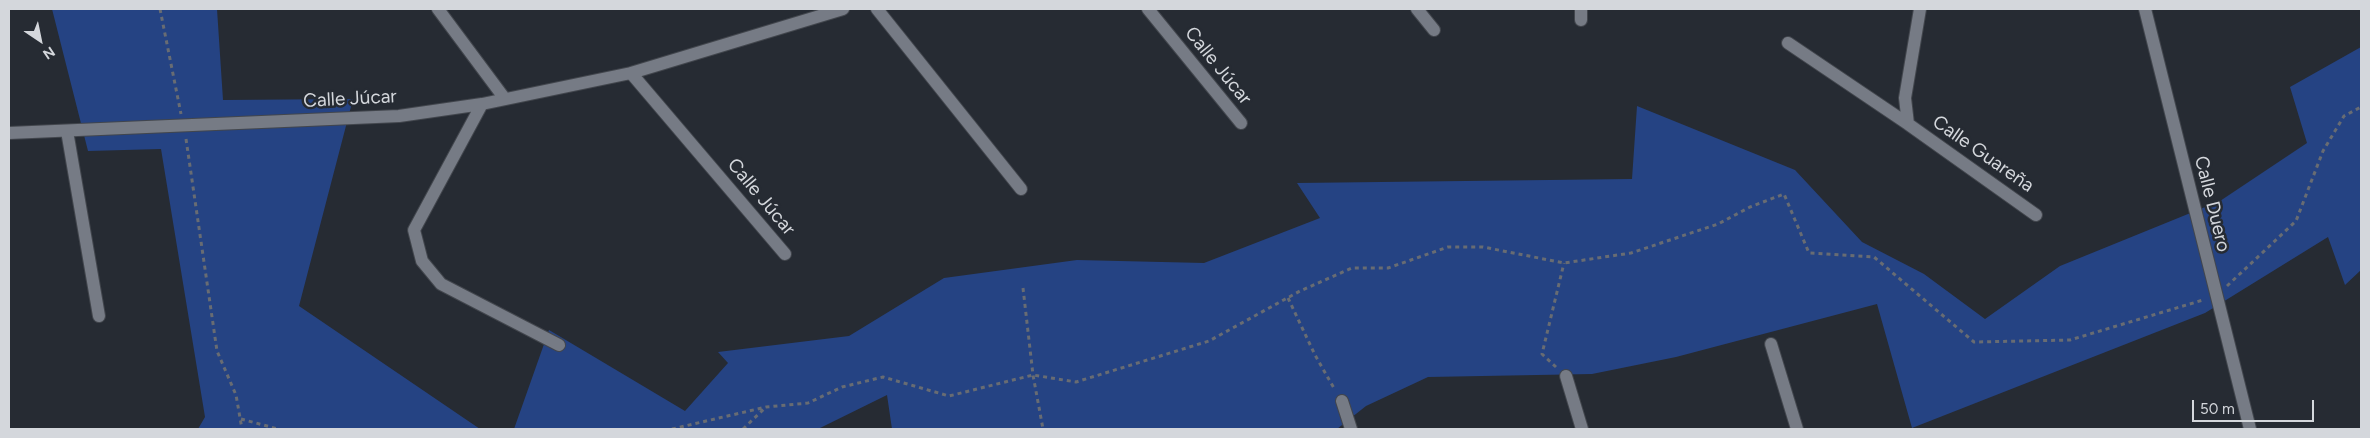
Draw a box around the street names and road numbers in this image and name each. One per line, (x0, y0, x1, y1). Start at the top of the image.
street label: Calle Júcar (1180, 22, 1256, 110)
street label: Calle Júcar (303, 85, 397, 113)
street label: Calle Guareña (1928, 111, 2038, 197)
street label: Calle Júcar (722, 154, 800, 240)
street label: Calle Duero (2189, 154, 2235, 254)

